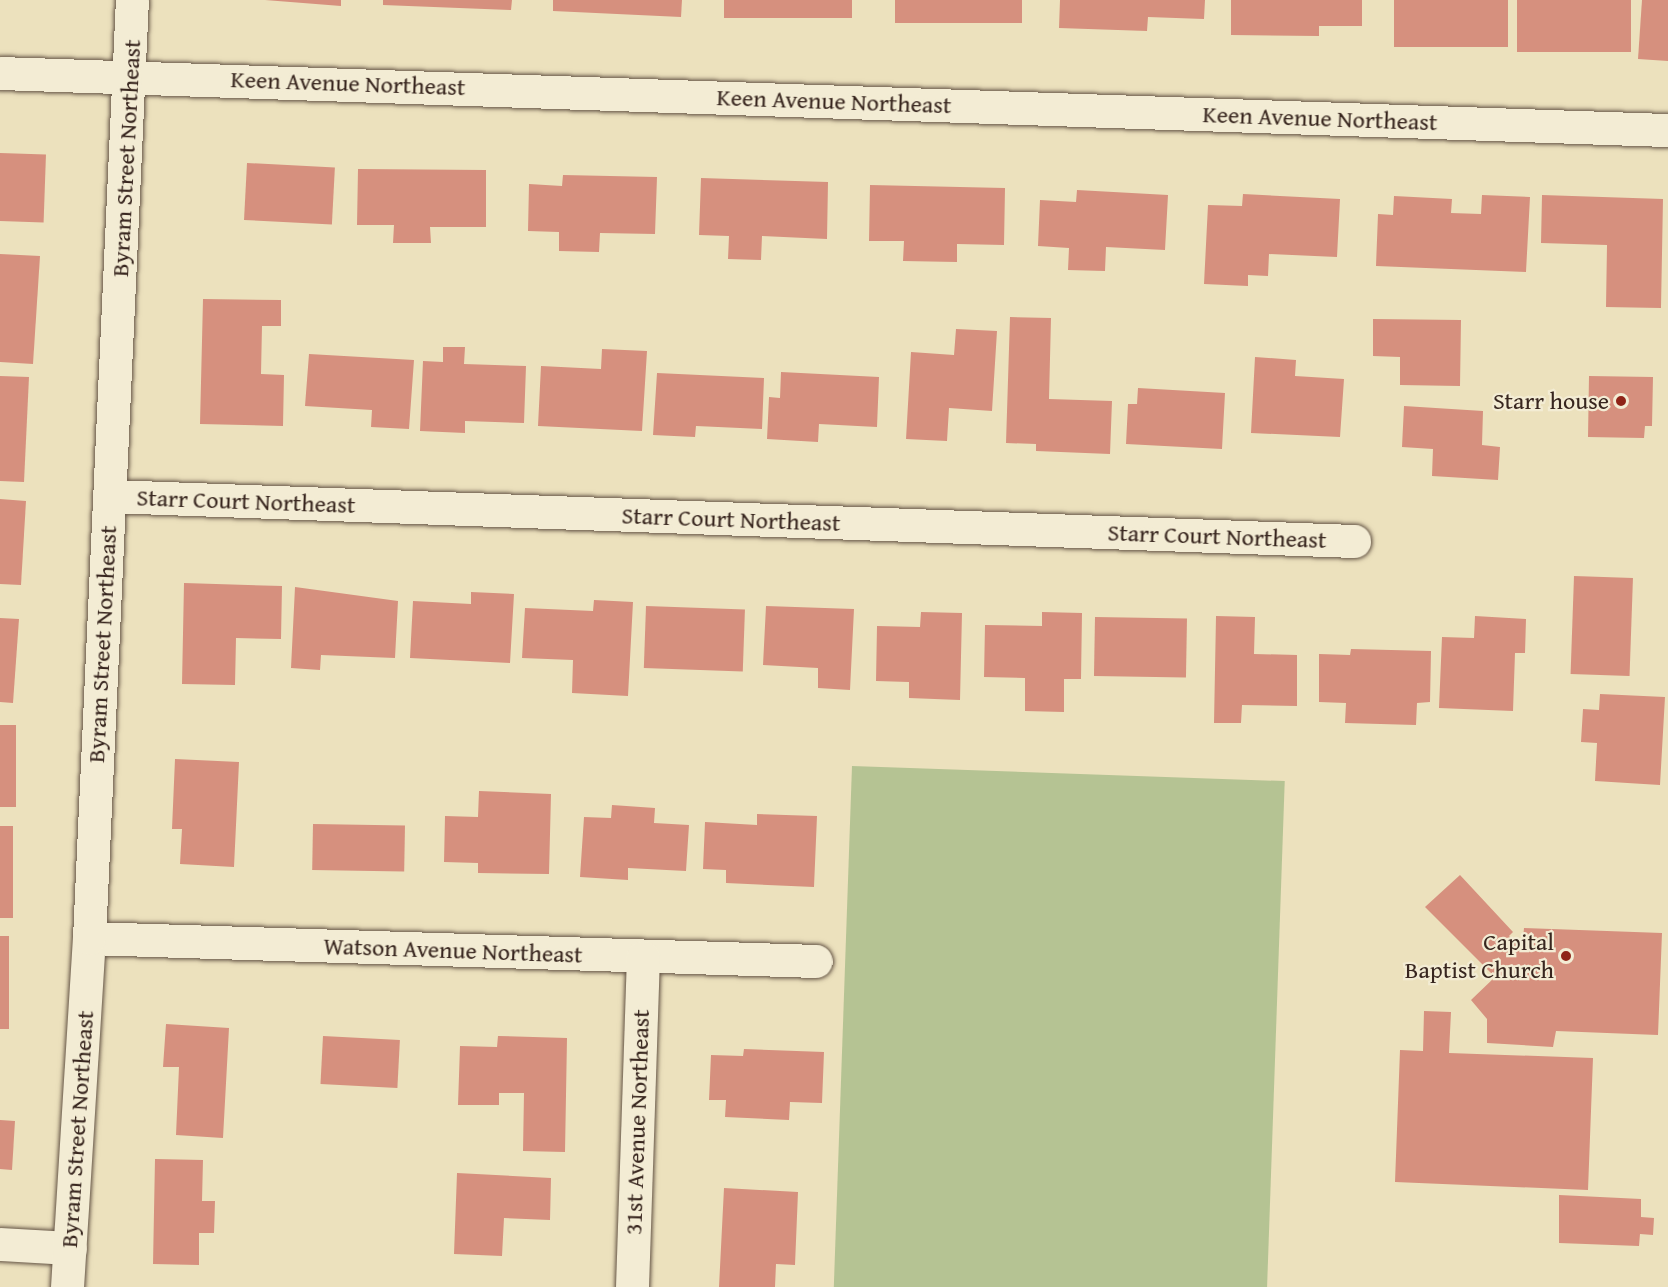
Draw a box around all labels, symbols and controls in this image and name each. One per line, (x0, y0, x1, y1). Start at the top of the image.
street label: Byram Street Northeast (105, 38, 147, 278)
street label: Keen Avenue Northeast (230, 65, 466, 101)
street label: Keen Avenue Northeast (716, 83, 952, 119)
street label: Keen Avenue Northeast (1202, 100, 1438, 136)
place label: Starr house (1493, 387, 1609, 415)
marker: Starr house (1614, 394, 1628, 408)
street label: Starr Court Northeast (136, 483, 356, 519)
street label: Starr Court Northeast (621, 501, 841, 537)
street label: Starr Court Northeast (1107, 518, 1327, 554)
street label: Byram Street Northeast (81, 524, 123, 764)
place label: Capital Baptist Church (1405, 928, 1554, 984)
street label: Watson Avenue Northeast (323, 931, 583, 969)
marker: Capital Baptist Church (1559, 949, 1573, 963)
street label: Byram Street Northeast (54, 1009, 100, 1249)
street label: 31st Avenue Northeast (619, 1009, 655, 1235)

